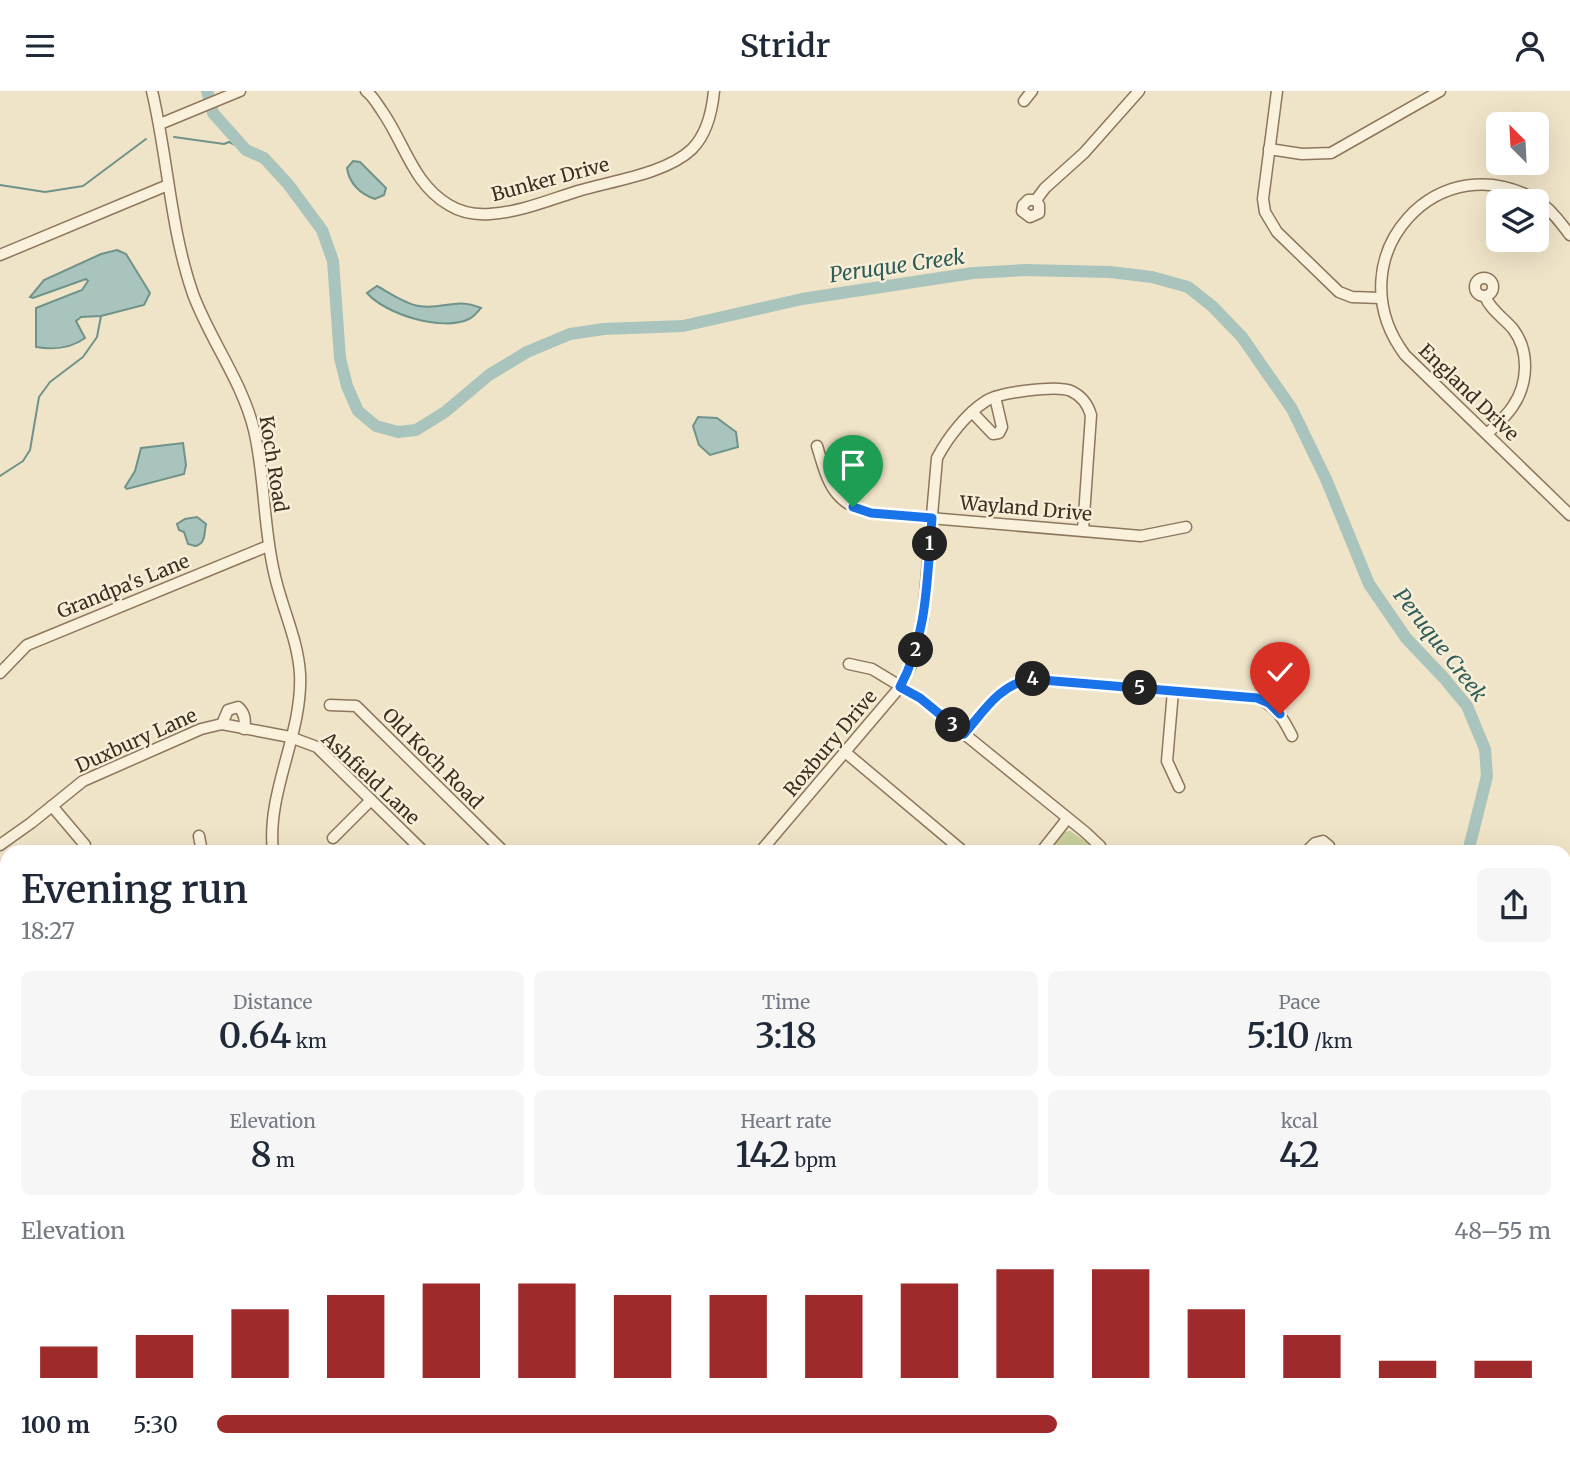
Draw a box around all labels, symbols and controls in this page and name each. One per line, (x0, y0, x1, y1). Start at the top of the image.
text: Stridr (740, 26, 830, 66)
icon: menu (21, 27, 59, 65)
icon: person (1511, 27, 1549, 65)
north arrow (1486, 112, 1549, 175)
map controls (1486, 112, 1549, 252)
street label: Bunker Drive (488, 152, 612, 206)
button: layers (1486, 189, 1549, 252)
water label: Peruque Creek (828, 243, 967, 288)
street label: England Drive (1414, 338, 1524, 446)
street label: Koch Road (255, 414, 293, 514)
pin (823, 435, 883, 507)
icon: arrive (834, 446, 872, 484)
street label: Wayland Drive (958, 490, 1093, 526)
pin: 1 (912, 526, 948, 561)
text: 1 (925, 531, 934, 555)
street label: Grandpa's Lane (53, 549, 193, 623)
water label: Peruque Creek (1388, 583, 1493, 707)
pin: 2 (898, 633, 934, 667)
text: 2 (910, 637, 921, 661)
pin (1250, 642, 1310, 714)
icon: check (1261, 653, 1299, 691)
pin: 4 (1016, 661, 1050, 697)
text: 4 (1026, 666, 1039, 690)
pin: 5 (1122, 671, 1158, 705)
text: 5 (1134, 675, 1145, 699)
street label: Roxbury Drive (778, 685, 882, 801)
street label: Duxbury Lane (72, 703, 200, 777)
street label: Old Koch Road (378, 703, 488, 813)
pin: 3 (936, 707, 970, 743)
text: 3 (947, 712, 958, 736)
street label: Ashfield Lane (316, 726, 425, 830)
text: Evening run (21, 866, 248, 913)
button: share (1477, 868, 1551, 942)
text: 18:27 (21, 916, 75, 945)
text: Distance (233, 990, 312, 1014)
text: Time (762, 990, 810, 1014)
text: Pace (1279, 990, 1320, 1014)
text: 0.64 (219, 1014, 291, 1058)
text: 3:18 (755, 1014, 817, 1058)
text: 5:10 (1246, 1014, 1310, 1058)
text: km (291, 1029, 327, 1053)
text: /km (1310, 1029, 1353, 1053)
text: Elevation (230, 1109, 316, 1133)
text: Heart rate (741, 1109, 831, 1133)
text: kcal (1281, 1109, 1318, 1133)
text: 8 (250, 1133, 272, 1177)
text: 142 (735, 1133, 790, 1177)
text: 42 (1279, 1133, 1320, 1177)
text: m (272, 1148, 295, 1172)
text: bpm (790, 1148, 837, 1172)
text: Elevation (21, 1216, 125, 1245)
text: 48–55 m (1454, 1216, 1551, 1245)
text: 100 m (21, 1410, 90, 1439)
text: 5:30 (133, 1410, 178, 1439)

